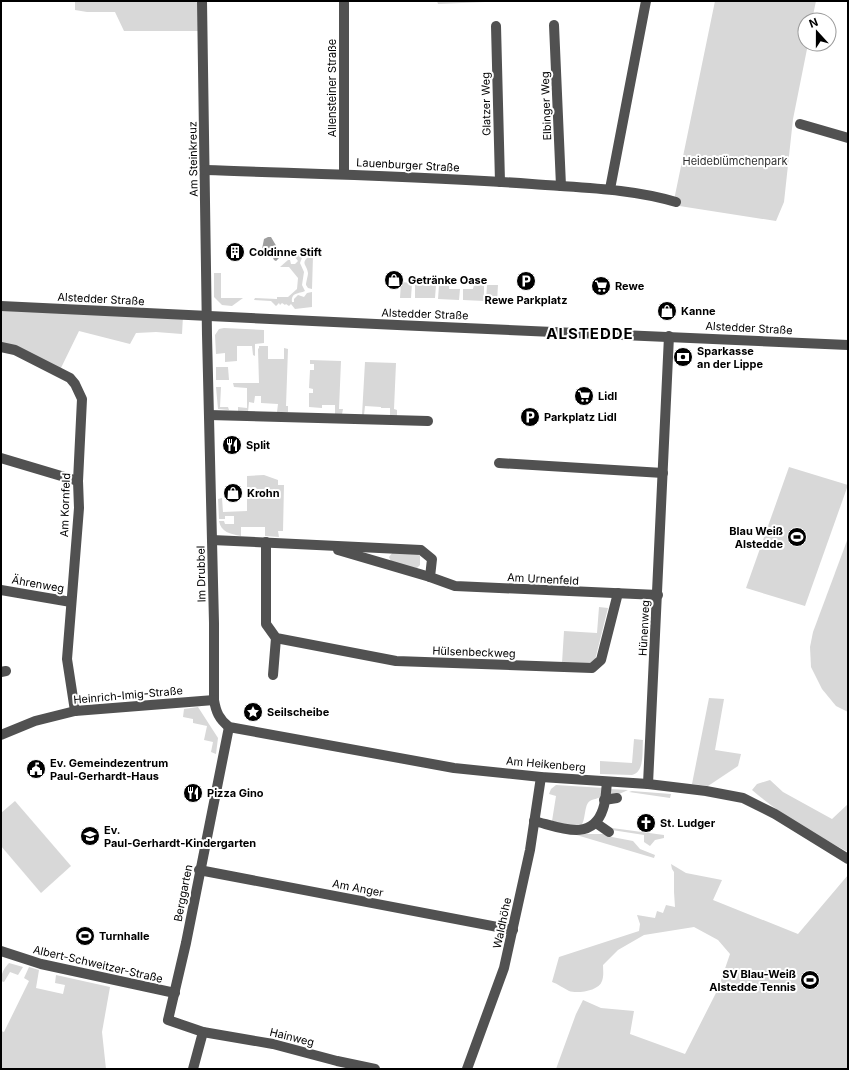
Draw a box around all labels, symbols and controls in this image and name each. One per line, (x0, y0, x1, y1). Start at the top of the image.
north arrow (797, 12, 837, 52)
text: N (807, 15, 820, 31)
street label: Allensteiner Straße (325, 39, 339, 137)
street label: Elbinger Weg (538, 71, 554, 141)
street label: Glatzer Weg (478, 72, 494, 136)
street label: Am Steinkreuz (185, 121, 201, 197)
park label: Heideblümchenpark (682, 154, 788, 168)
street label: Lauenburger Straße (356, 155, 460, 175)
building icon: Coldinne Stift (224, 241, 246, 263)
place label: Coldinne Stift (249, 245, 322, 259)
shop icon: Getränke Oase (383, 269, 405, 291)
parking icon: Rewe Parkplatz (515, 270, 537, 292)
place label: Getränke Oase (408, 273, 488, 287)
supermarket icon: Rewe (590, 275, 612, 297)
place label: Rewe (615, 279, 645, 293)
street label: Alstedder Straße (57, 290, 145, 308)
place label: Rewe Parkplatz (485, 293, 567, 307)
shop icon: Kanne (656, 300, 678, 322)
place label: Kanne (681, 304, 716, 318)
street label: Alstedder Straße (381, 305, 469, 323)
street label: Alstedder Straße (705, 319, 793, 337)
district label: ALSTEDDE (546, 324, 634, 343)
place label: Sparkasse an der Lippe (697, 344, 763, 371)
bank icon: Sparkasse an der Lippe (672, 346, 694, 368)
supermarket icon: Lidl (573, 385, 595, 407)
place label: Lidl (598, 389, 617, 403)
parking icon: Parkplatz Lidl (519, 406, 541, 428)
place label: Parkplatz Lidl (544, 410, 617, 424)
restaurant icon: Split (221, 434, 243, 456)
place label: Split (246, 438, 270, 452)
street label: Am Kornfeld (57, 473, 73, 537)
shop icon: Krohn (222, 482, 244, 504)
place label: Krohn (247, 486, 280, 500)
place label: Blau Weiß Alstedde (729, 524, 783, 551)
sports icon: Blau Weiß Alstedde (786, 526, 808, 548)
street label: Im Drubbel (194, 545, 208, 603)
street label: Am Urnenfeld (507, 570, 579, 588)
street label: Ährenweg (11, 573, 65, 595)
street label: Hünenweg (636, 600, 652, 656)
street label: Hülsenbeckweg (432, 644, 516, 660)
street label: Heinrich-Imig-Straße (73, 683, 183, 707)
place icon: Seilscheibe (242, 701, 264, 723)
place label: Seilscheibe (267, 705, 330, 719)
street label: Am Heikenberg (505, 754, 587, 774)
place label: Ev. Gemeindezentrum Paul-Gerhardt-Haus (50, 756, 168, 783)
public building icon: Ev. Gemeindezentrum Paul-Gerhardt-Haus (25, 758, 47, 780)
restaurant icon: Pizza Gino (182, 782, 204, 804)
place label: Pizza Gino (207, 786, 264, 800)
church icon: St. Ludger (635, 812, 657, 834)
place label: St. Ludger (660, 816, 716, 830)
place label: Ev. Paul-Gerhardt-Kindergarten (104, 823, 256, 850)
school or university icon: Ev. Paul-Gerhardt-Kindergarten (79, 825, 101, 847)
street label: Berggarten (171, 863, 195, 923)
street label: Am Anger (331, 876, 385, 900)
street label: Waldhöhe (490, 896, 514, 950)
sports icon: Turnhalle (74, 925, 96, 947)
place label: Turnhalle (99, 929, 150, 943)
street label: Albert-Schweitzer-Straße (32, 942, 164, 986)
place label: SV Blau-Weiß Alstedde Tennis (709, 967, 796, 994)
sports icon: SV Blau-Weiß Alstedde Tennis (799, 969, 821, 991)
street label: Hainweg (268, 1025, 316, 1049)

